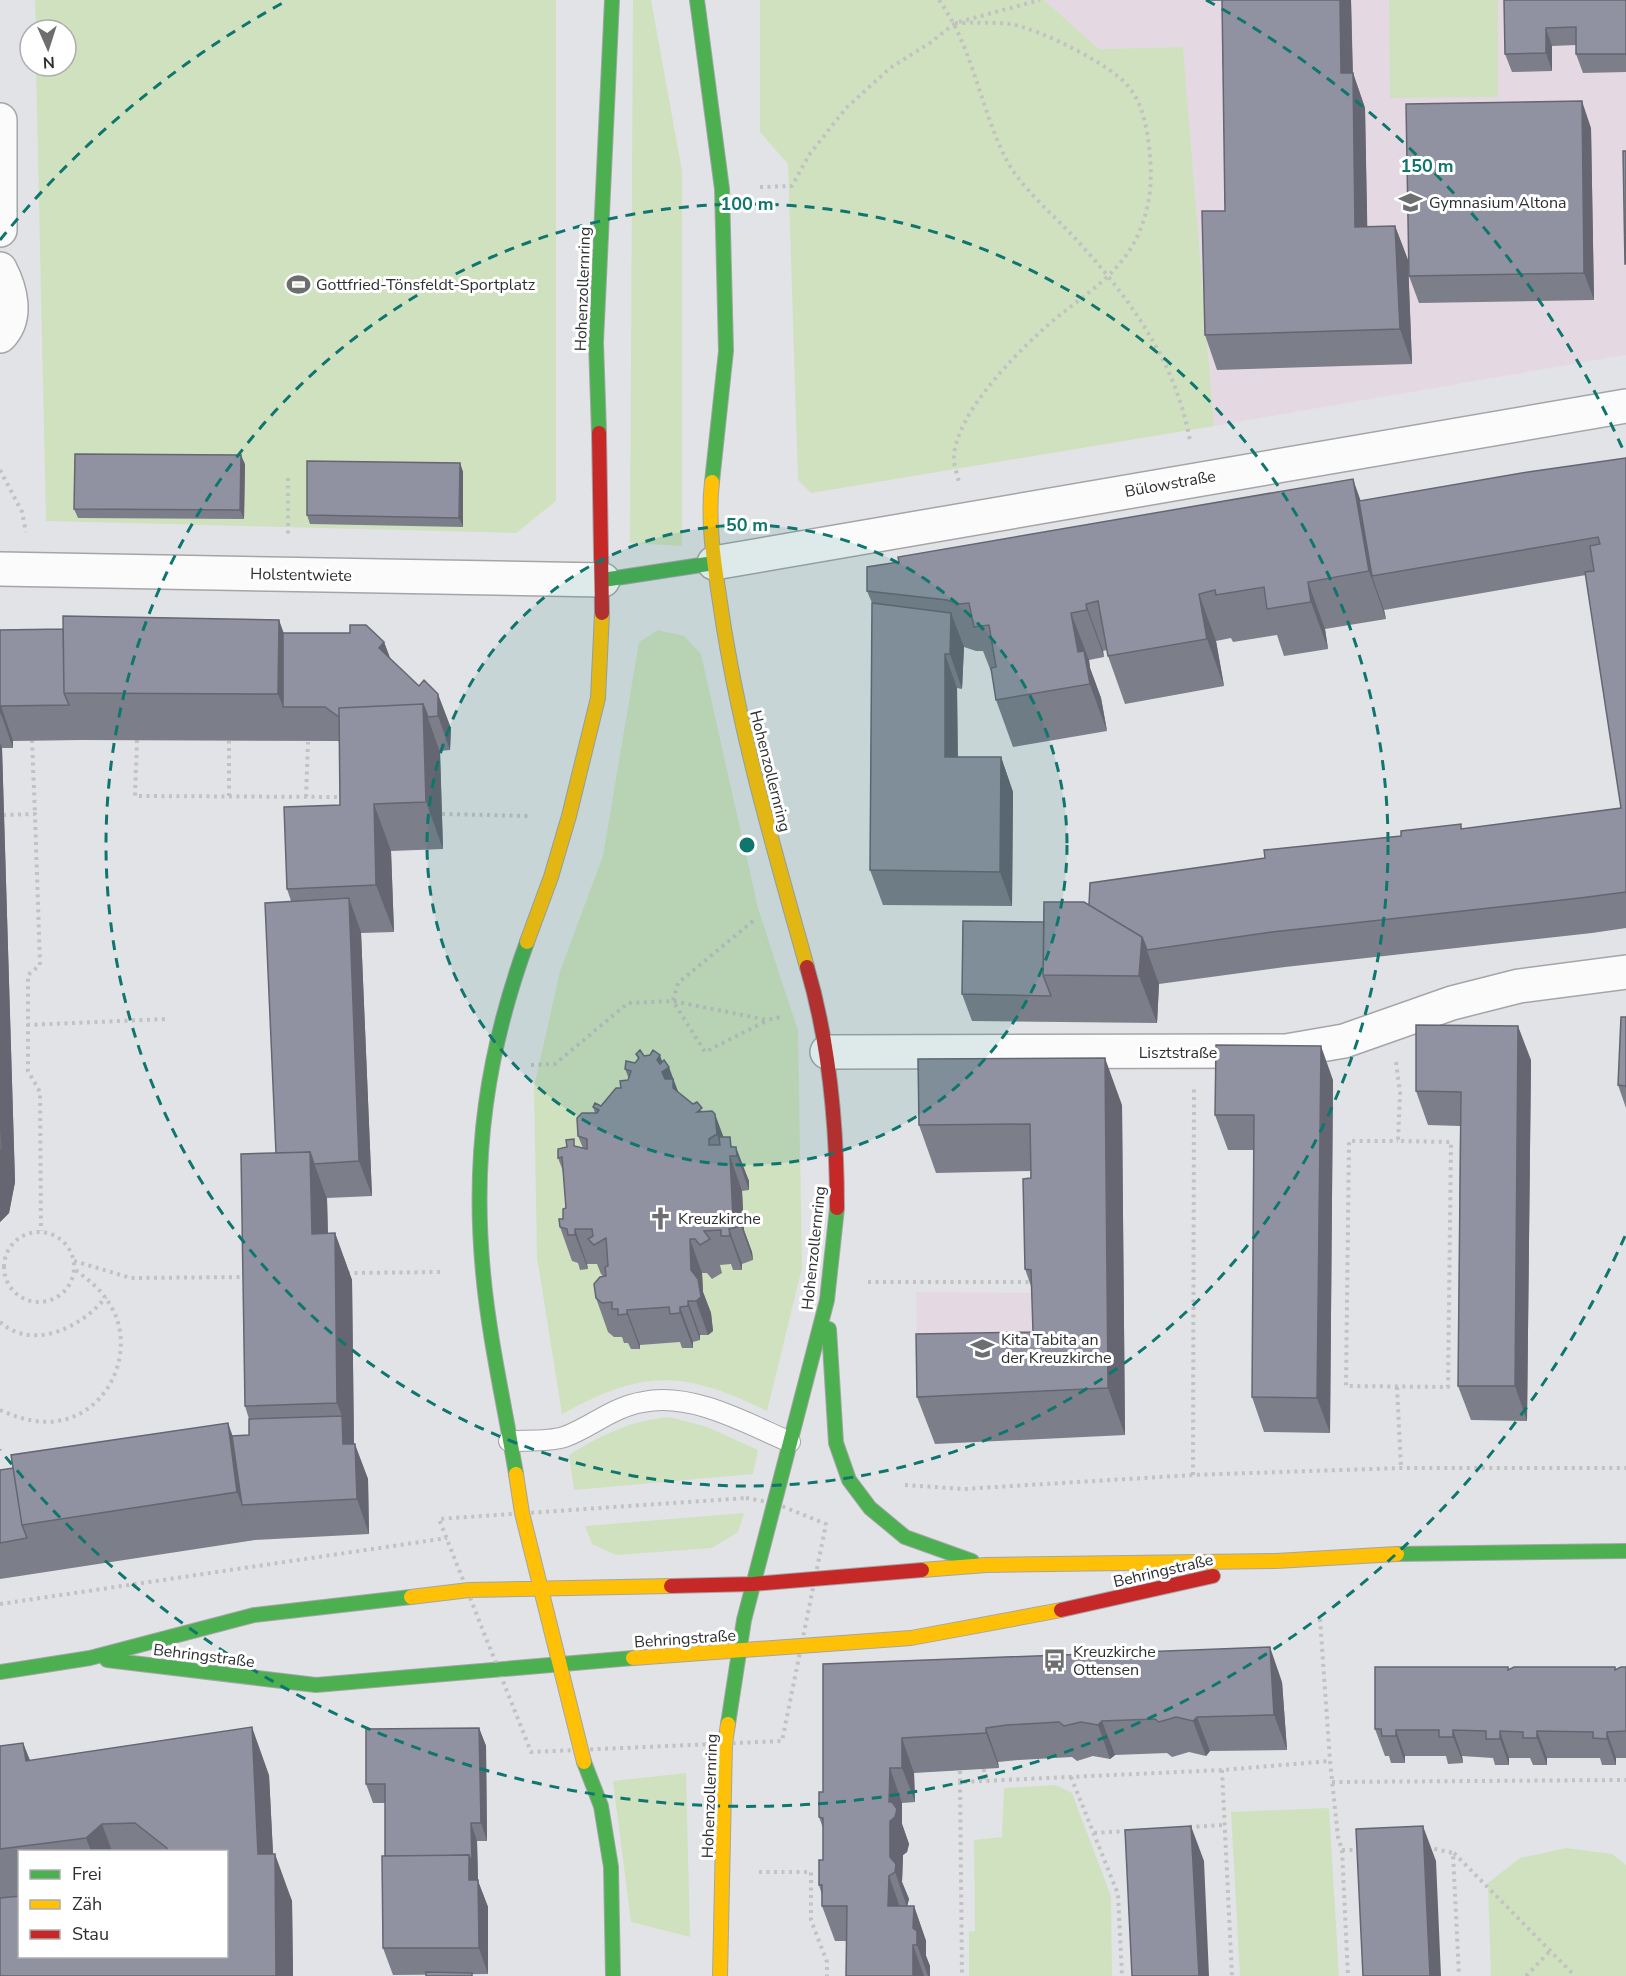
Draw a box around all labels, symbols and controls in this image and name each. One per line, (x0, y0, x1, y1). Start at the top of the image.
north arrow (18, 18, 78, 78)
text: N (42, 51, 55, 73)
text: 150 m (1400, 154, 1454, 178)
school or university icon: Gymnasium Altona (1398, 189, 1424, 215)
text: 100 m (720, 192, 774, 216)
place label: Gymnasium Altona (1429, 192, 1567, 214)
street label: Hohenzollernring (570, 226, 596, 352)
sports icon: Gottfried-Tönsfeldt-Sportplatz (285, 271, 311, 297)
place label: Gottfried-Tönsfeldt-Sportplatz (316, 274, 535, 296)
street label: Bülowstraße (1123, 465, 1217, 503)
text: 50 m (726, 513, 768, 537)
street label: Holstentwiete (250, 563, 352, 587)
street label: Hohenzollernring (744, 708, 796, 834)
centre of rings (737, 835, 757, 855)
street label: Lisztstraße (1139, 1042, 1217, 1064)
street label: Hohenzollernring (797, 1185, 831, 1311)
church icon: Kreuzkirche (647, 1205, 673, 1231)
place label: Kreuzkirche (678, 1208, 761, 1230)
place label: Kita Tabita an der Kreuzkirche (1001, 1329, 1112, 1369)
school or university icon: Kita Tabita an der Kreuzkirche (970, 1335, 996, 1361)
street label: Behringstraße (1111, 1549, 1215, 1593)
street label: Behringstraße (633, 1624, 737, 1654)
street label: Behringstraße (152, 1639, 256, 1673)
place label: Kreuzkirche Ottensen (1073, 1641, 1156, 1681)
bus stop icon: Kreuzkirche Ottensen (1042, 1647, 1068, 1673)
street label: Hohenzollernring (697, 1733, 723, 1859)
legend (18, 1850, 228, 1958)
text: Frei (72, 1862, 102, 1886)
text: Zäh (72, 1892, 102, 1916)
text: Stau (72, 1922, 109, 1946)

